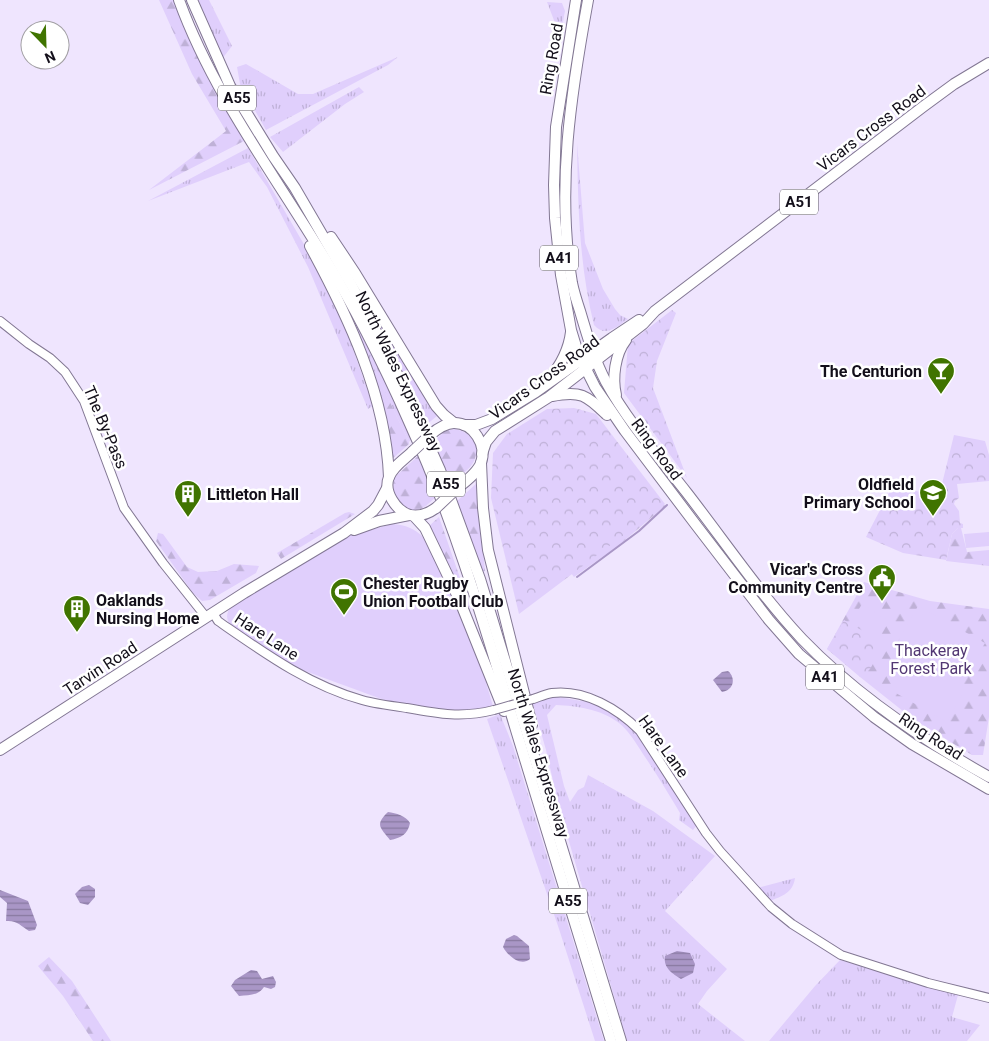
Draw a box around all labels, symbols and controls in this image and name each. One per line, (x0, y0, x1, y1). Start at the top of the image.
north arrow (20, 20, 70, 70)
street label: Ring Road (536, 22, 567, 96)
text: N (42, 48, 58, 66)
street label: Vicars Cross Road (813, 81, 929, 175)
road number: A55 (218, 86, 256, 110)
road number: A51 (780, 190, 818, 214)
road number: A41 (540, 246, 578, 270)
street label: North Wales Expressway (351, 288, 446, 455)
street label: Vicars Cross Road (486, 331, 603, 424)
bar icon: The Centurion (926, 356, 956, 395)
place label: The Centurion (820, 362, 922, 381)
street label: The By-Pass (80, 383, 131, 471)
street label: Ring Road (627, 415, 686, 484)
road number: A55 (427, 472, 465, 496)
place label: Oldfield Primary School (804, 475, 914, 512)
school or university icon: Oldfield Primary School (918, 478, 948, 517)
building icon: Littleton Hall (173, 479, 203, 518)
place label: Littleton Hall (207, 485, 299, 504)
place label: Vicar's Cross Community Centre (728, 560, 863, 597)
public building icon: Vicar's Cross Community Centre (867, 563, 897, 602)
place label: Chester Rugby Union Football Club (363, 574, 504, 611)
sports icon: Chester Rugby Union Football Club (329, 577, 359, 616)
place label: Oaklands Nursing Home (96, 591, 200, 628)
building icon: Oaklands Nursing Home (62, 594, 92, 633)
street label: Hare Lane (231, 609, 302, 664)
street label: Tarvin Road (60, 638, 141, 699)
park label: Thackeray Forest Park (890, 641, 973, 678)
road number: A41 (806, 664, 844, 690)
street label: North Wales Expressway (504, 666, 573, 841)
street label: Ring Road (895, 709, 966, 764)
street label: Hare Lane (635, 711, 693, 781)
road number: A55 (549, 888, 587, 914)

